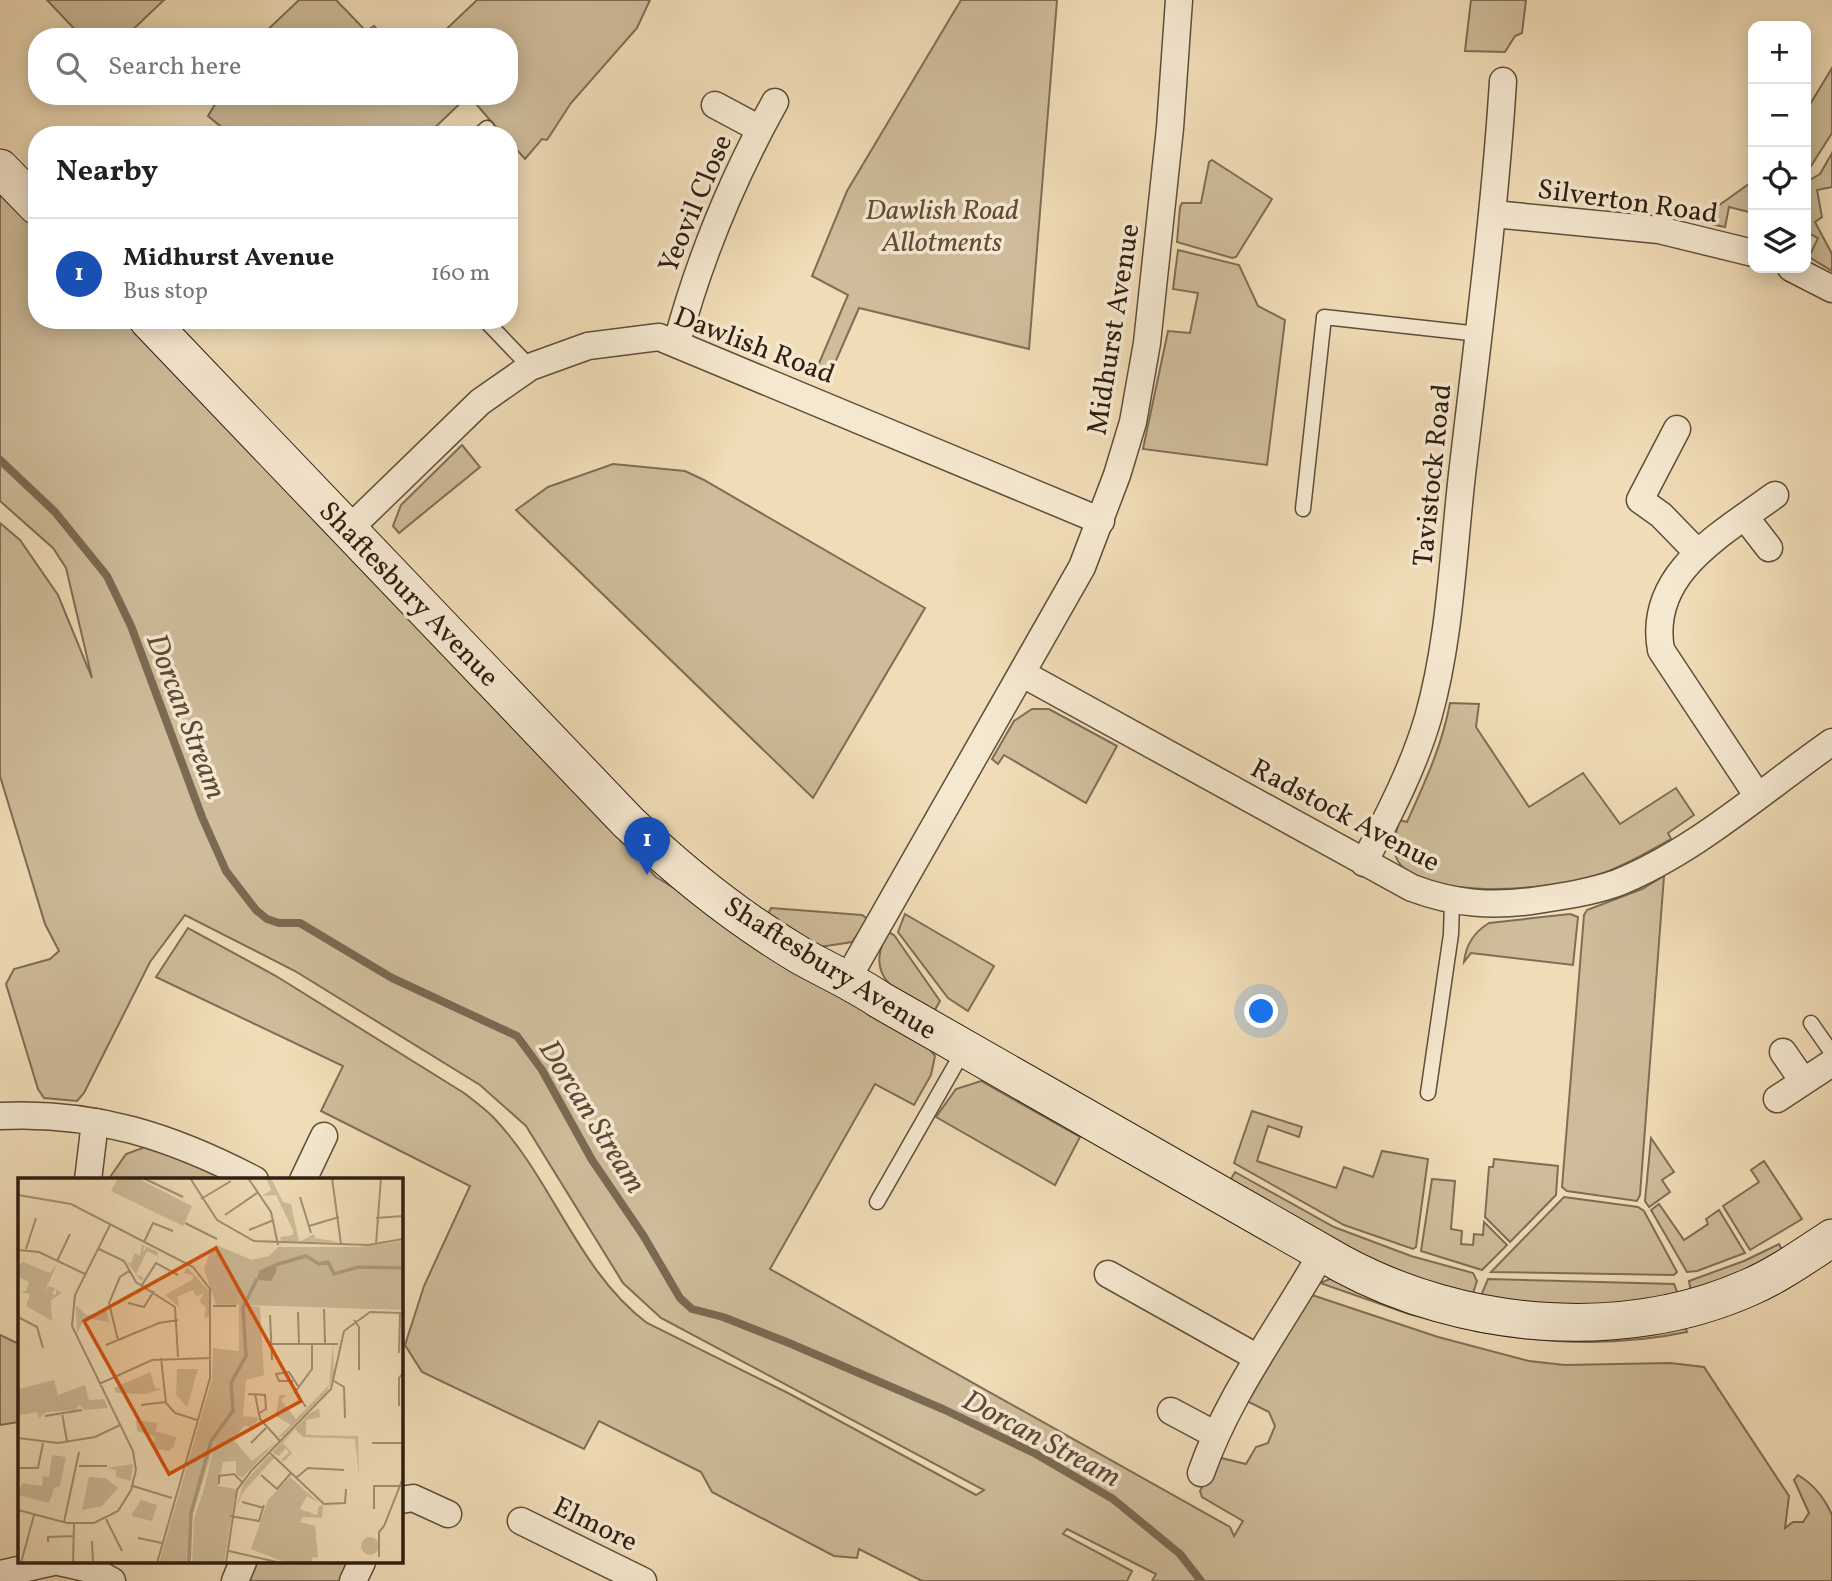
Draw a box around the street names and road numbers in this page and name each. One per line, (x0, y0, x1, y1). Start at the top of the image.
street label: Yeovil Close (650, 129, 743, 279)
street label: Silverton Road (1535, 171, 1720, 234)
street label: Midhurst Avenue (1079, 221, 1150, 438)
street label: Dawlish Road (668, 298, 840, 395)
street label: Tavistock Road (1405, 382, 1462, 568)
street label: Shaftesbury Avenue (309, 493, 507, 696)
street label: Radstock Avenue (1243, 750, 1447, 883)
street label: Shaftesbury Avenue (716, 888, 944, 1050)
street label: Elmore (546, 1488, 644, 1562)

